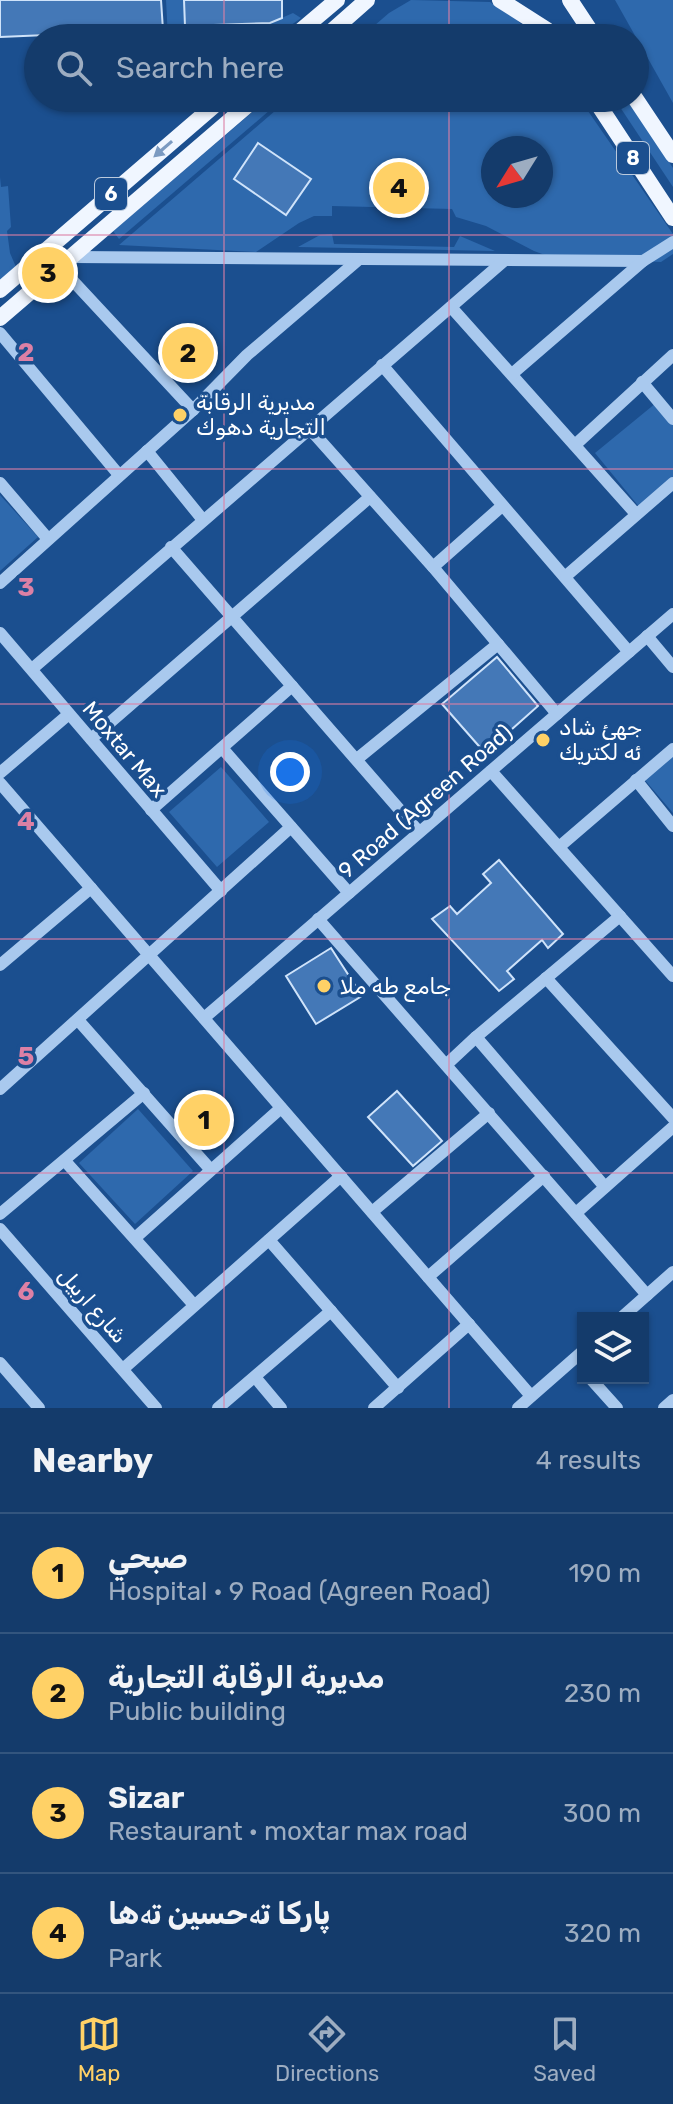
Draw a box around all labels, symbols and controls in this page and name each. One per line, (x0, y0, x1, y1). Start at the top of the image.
search box (24, 24, 649, 112)
icon: search (52, 46, 96, 90)
text: Search here (116, 50, 284, 86)
north arrow (481, 136, 553, 208)
one-way arrow (154, 140, 174, 157)
road number: 8 (617, 142, 649, 174)
pin: 4 (373, 158, 425, 218)
road number: 6 (95, 178, 127, 210)
pin: 3 (22, 243, 74, 303)
pin: 2 (162, 323, 214, 383)
text: 2 (18, 337, 34, 368)
place label: مديرية الرقابة التجارية دهوك (196, 389, 326, 441)
marker: مديرية الرقابة التجارية دهوك (171, 406, 189, 424)
text: 3 (17, 572, 35, 603)
street label: Moxtar Max (77, 696, 173, 803)
place label: جهئ شاد ئه لكتريك (559, 714, 642, 766)
street label: 9 Road (Agreen Road) (333, 718, 518, 884)
marker: جهئ شاد ئه لكتريك (534, 731, 552, 749)
your location (270, 752, 310, 792)
text: 4 (17, 806, 35, 837)
place label: جامع طه ملا (340, 973, 451, 1003)
marker: جامع طه ملا (315, 977, 333, 995)
text: 5 (18, 1041, 34, 1072)
pin: 1 (178, 1090, 230, 1150)
street label: شارع اربيل (51, 1262, 133, 1350)
text: 6 (18, 1276, 35, 1307)
map controls (577, 1312, 649, 1384)
button: layers (577, 1312, 649, 1384)
text: Nearby (32, 1440, 153, 1481)
text: 4 results (536, 1445, 641, 1476)
text: صبحي (108, 1540, 188, 1576)
text: 1 (52, 1558, 64, 1589)
text: 190 m (568, 1558, 641, 1589)
text: Hospital · 9 Road (Agreen Road) (108, 1576, 491, 1607)
text: مديرية الرقابة التجارية (108, 1660, 385, 1696)
text: 2 (50, 1678, 66, 1709)
text: 230 m (564, 1678, 641, 1709)
text: Public building (108, 1696, 286, 1727)
text: Sizar (108, 1780, 184, 1816)
text: 3 (49, 1798, 67, 1829)
text: 300 m (563, 1798, 641, 1829)
text: Restaurant · moxtar max road (108, 1816, 468, 1847)
text: پارکا تەحسین تەها (108, 1896, 330, 1932)
text: 4 (49, 1918, 67, 1949)
text: 320 m (564, 1918, 641, 1949)
text: Park (108, 1943, 162, 1974)
tab: Map (77, 2012, 121, 2087)
tab: Directions (275, 2012, 379, 2087)
tab: Saved (533, 2012, 596, 2087)

